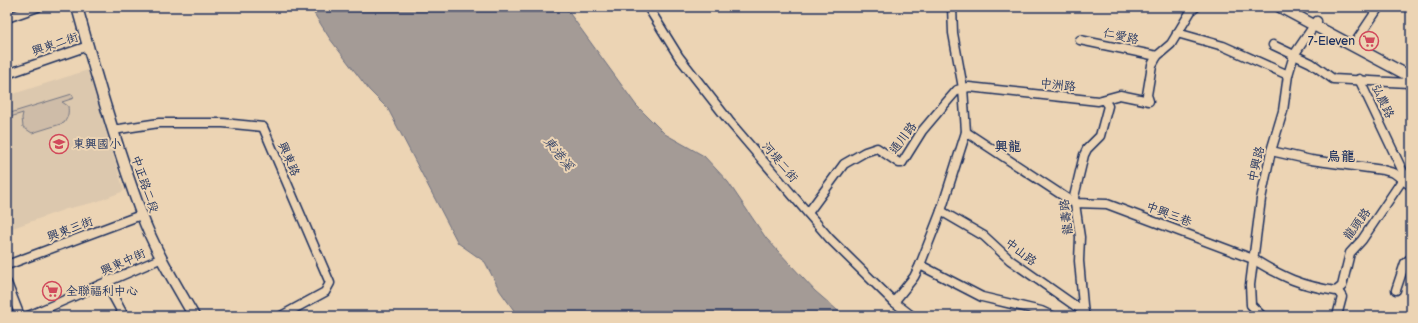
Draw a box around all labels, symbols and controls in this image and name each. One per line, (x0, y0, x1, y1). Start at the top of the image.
street label: 仁愛路 (1102, 25, 1140, 48)
street label: 興東二街 (30, 30, 80, 59)
supermarket icon: 7-Eleven (1358, 30, 1380, 52)
place label: 7-Eleven (1308, 34, 1355, 49)
street label: 中洲路 (1039, 76, 1077, 95)
street label: 弘農路 (1368, 82, 1397, 121)
street label: 通川路 (887, 119, 920, 157)
school or university icon: 東興國小 (48, 133, 70, 155)
water label: 東港溪 (540, 133, 577, 175)
place label: 東興國小 (73, 137, 121, 152)
street label: 河堤二街 (758, 139, 801, 186)
district label: 興龍 (995, 139, 1021, 155)
street label: 興東路 (275, 140, 302, 179)
street label: 中興路 (1245, 145, 1268, 183)
district label: 烏龍 (1327, 148, 1355, 165)
street label: 中正路二段 (128, 153, 161, 215)
street label: 龍壽路 (1057, 198, 1076, 236)
street label: 中興三巷 (1144, 199, 1194, 230)
street label: 龍頭路 (1341, 205, 1374, 243)
street label: 興東三街 (45, 214, 95, 245)
street label: 中山路 (1002, 235, 1039, 269)
street label: 興東中街 (98, 246, 148, 279)
supermarket icon: 全聯福利中心 (41, 280, 63, 302)
place label: 全聯福利中心 (66, 284, 138, 299)

